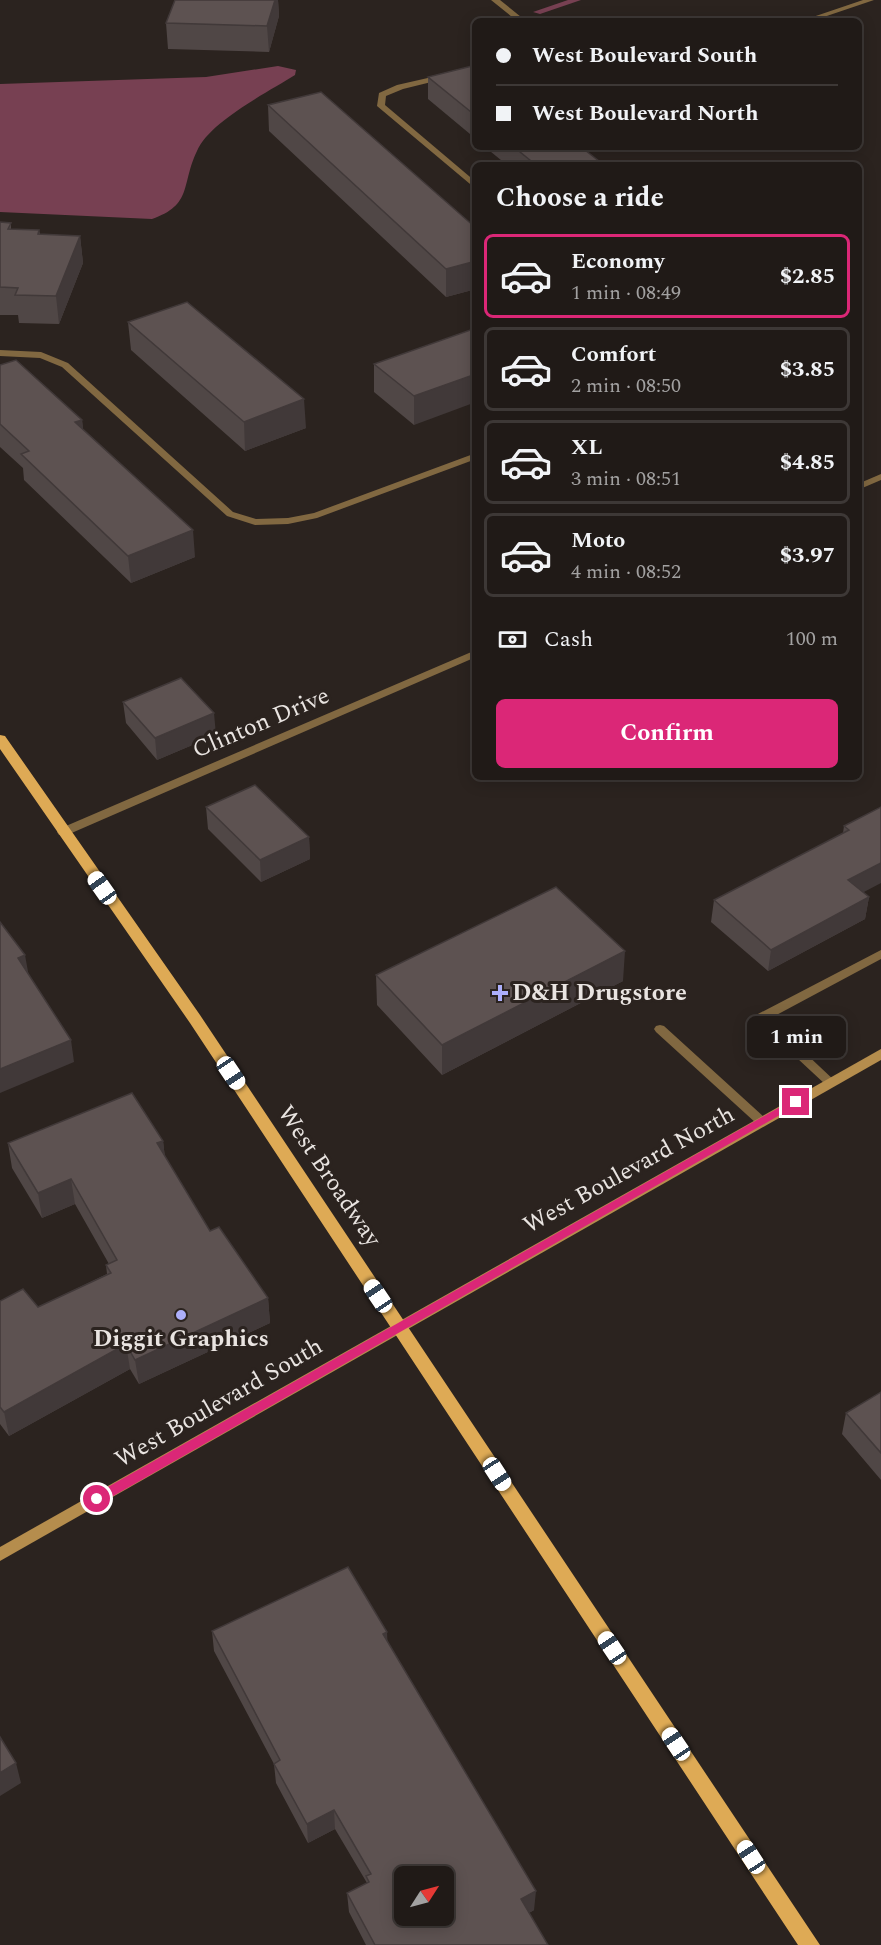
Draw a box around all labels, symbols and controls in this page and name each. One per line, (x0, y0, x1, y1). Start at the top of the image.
text: West Boulevard South (532, 39, 757, 72)
text: West Boulevard North (532, 97, 759, 130)
text: Choose a ride (496, 177, 664, 219)
text: Economy (571, 245, 664, 278)
icon: car (499, 249, 553, 303)
text: $2.85 (780, 260, 835, 293)
text: 1 min · 08:49 (571, 278, 681, 308)
text: Comfort (571, 338, 656, 371)
icon: car (499, 342, 553, 396)
text: $3.85 (780, 353, 835, 386)
text: 2 min · 08:50 (571, 371, 681, 401)
text: XL (571, 431, 602, 464)
icon: car (499, 435, 553, 489)
text: $4.85 (780, 446, 835, 479)
text: 3 min · 08:51 (571, 464, 681, 494)
text: Moto (571, 524, 625, 557)
icon: car (499, 528, 553, 582)
text: $3.97 (780, 539, 835, 572)
text: 4 min · 08:52 (571, 557, 681, 587)
icon: cash (496, 623, 529, 656)
text: Cash (544, 623, 593, 656)
text: 100 m (786, 624, 838, 654)
street label: Clinton Drive (187, 678, 335, 768)
button: Confirm (496, 699, 838, 768)
car (84, 868, 120, 908)
place label: D&H Drugstore (512, 975, 687, 1011)
marker: D&H Drugstore (493, 986, 507, 1000)
callout: 1 min (746, 1015, 846, 1057)
text: 1 min (770, 1022, 823, 1052)
car (213, 1053, 249, 1093)
route end (782, 1088, 809, 1115)
street label: West Boulevard North (517, 1097, 741, 1243)
street label: West Broadway (268, 1098, 391, 1255)
car (360, 1276, 396, 1316)
marker: Diggit Graphics (174, 1308, 188, 1322)
place label: Diggit Graphics (93, 1321, 269, 1357)
street label: West Boulevard South (108, 1329, 330, 1477)
car (480, 1454, 514, 1494)
route start (83, 1485, 110, 1512)
car (594, 1628, 630, 1668)
car (658, 1724, 694, 1764)
car (734, 1837, 768, 1877)
north arrow (394, 1866, 454, 1926)
map controls (394, 1866, 454, 1926)

